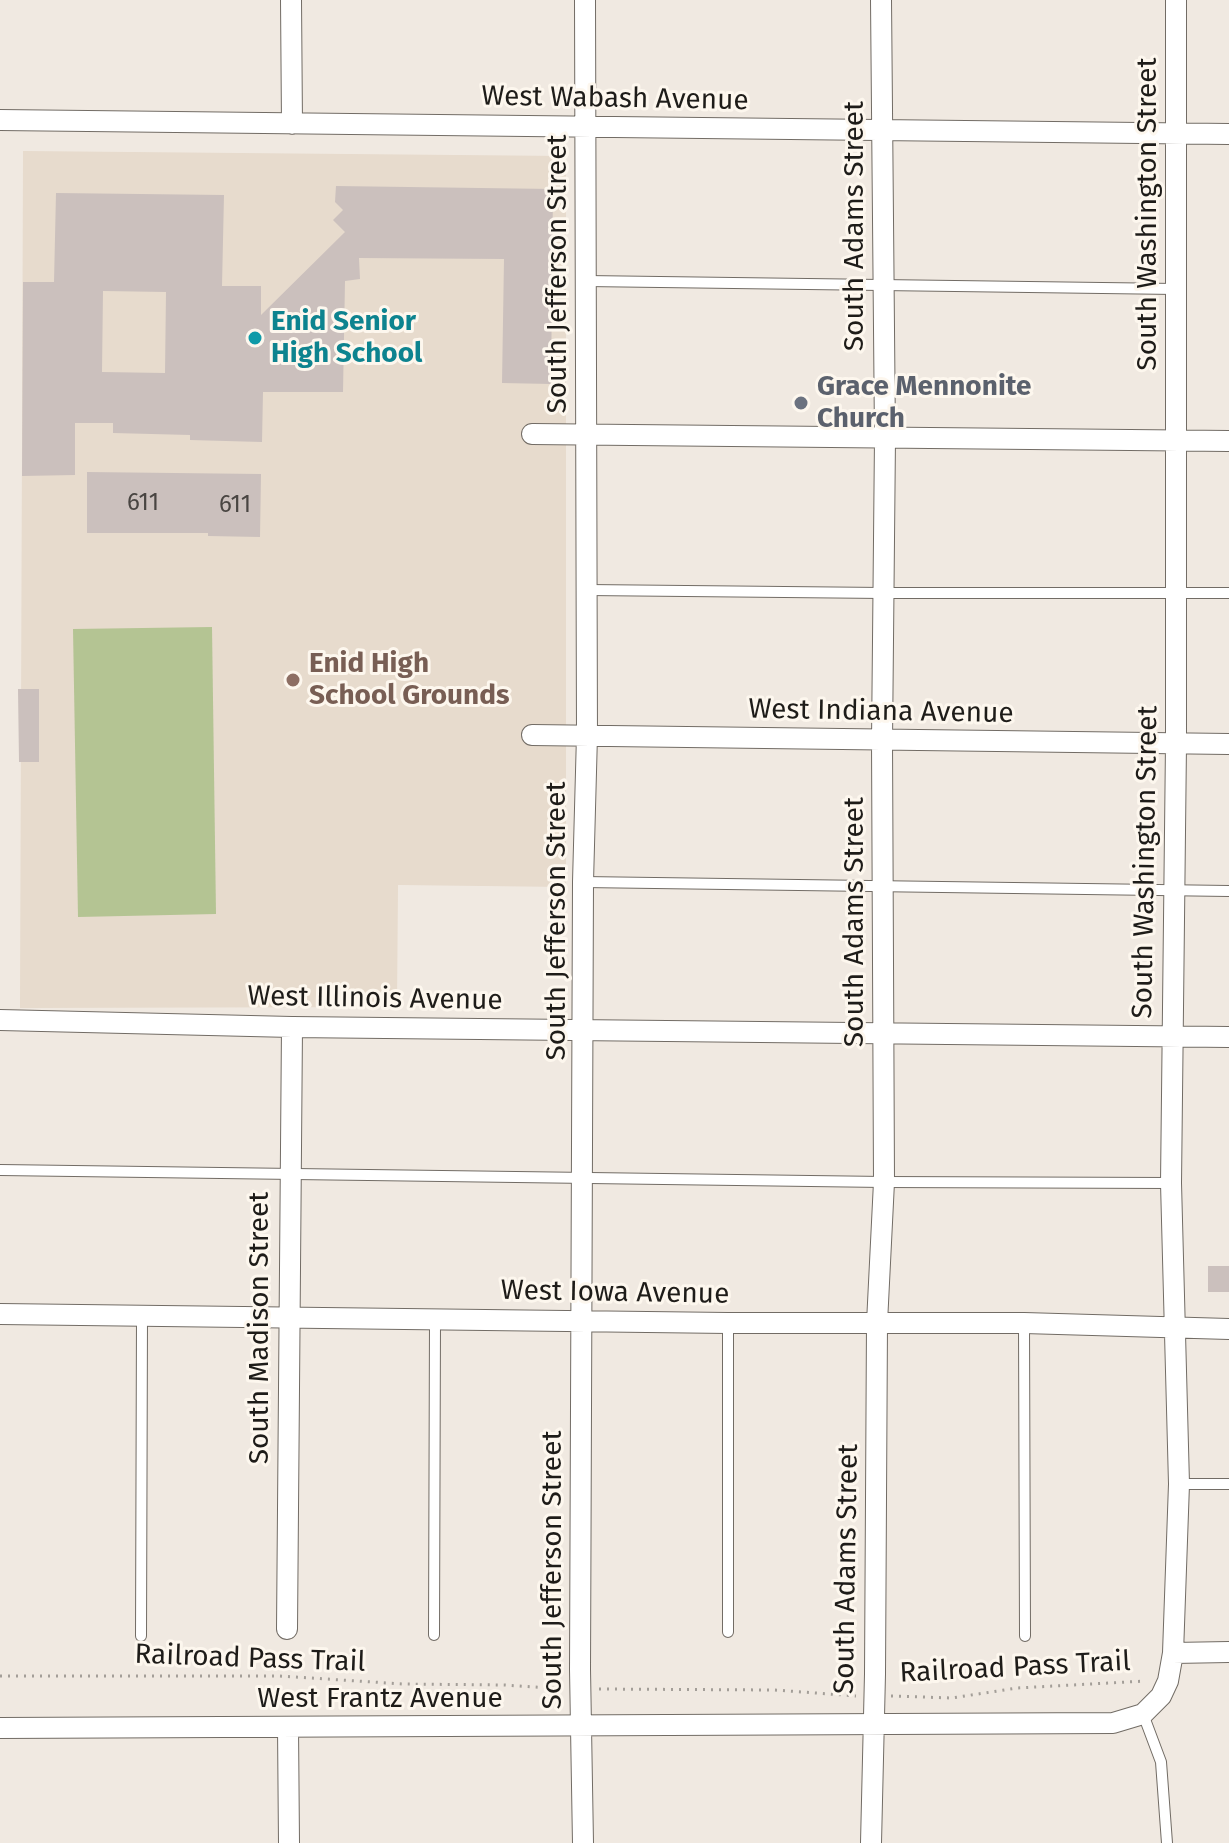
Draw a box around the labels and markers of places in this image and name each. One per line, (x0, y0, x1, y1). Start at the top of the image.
place label: Enid Senior High School (271, 305, 422, 371)
marker: Enid Senior High School (246, 329, 264, 347)
place label: Grace Mennonite Church (817, 370, 1032, 436)
marker: Grace Mennonite Church (792, 394, 810, 412)
place label: Enid High School Grounds (309, 647, 510, 713)
marker: Enid High School Grounds (284, 671, 302, 689)

